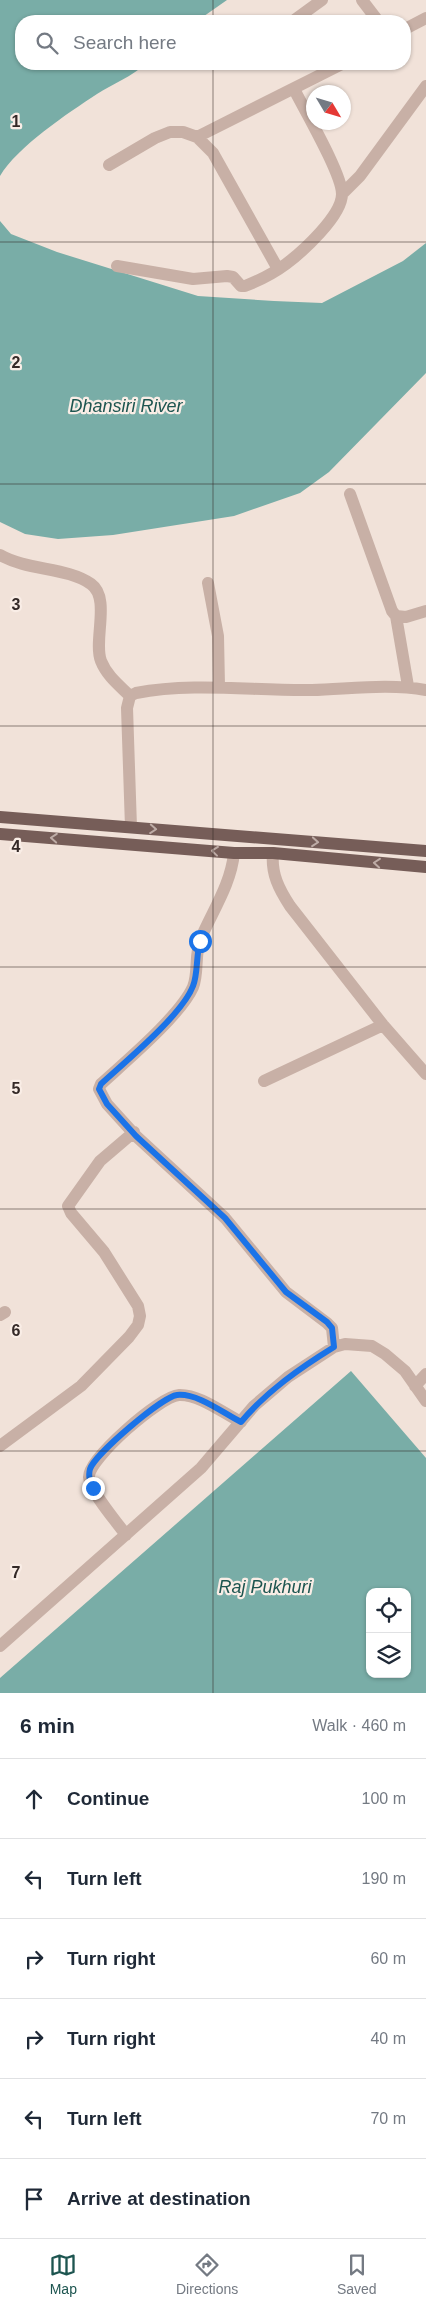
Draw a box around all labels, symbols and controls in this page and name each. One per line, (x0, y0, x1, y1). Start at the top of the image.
search box (15, 15, 411, 70)
icon: search (33, 29, 61, 57)
text: Search here (73, 32, 177, 53)
north arrow (306, 85, 351, 130)
text: 1 (12, 113, 21, 130)
text: 2 (12, 354, 21, 371)
water label: Dhansiri River (69, 396, 184, 416)
text: 3 (12, 596, 21, 613)
one-way arrow (150, 823, 158, 834)
one-way arrow (49, 832, 57, 843)
one-way arrow (312, 836, 320, 847)
text: 4 (12, 838, 21, 855)
one-way arrow (211, 846, 219, 857)
one-way arrow (373, 857, 381, 868)
route start (189, 930, 212, 953)
text: 5 (12, 1080, 21, 1097)
text: 6 (12, 1322, 21, 1339)
route end (82, 1477, 105, 1500)
text: 7 (12, 1564, 21, 1581)
water label: Raj Pukhuri (218, 1577, 313, 1597)
map controls (366, 1588, 411, 1678)
button: locate (366, 1588, 411, 1633)
button: layers (366, 1633, 411, 1678)
text: 6 min (20, 1714, 75, 1737)
text: Walk · 460 m (312, 1717, 406, 1734)
icon: ahead (20, 1785, 48, 1813)
text: Continue (67, 1788, 149, 1809)
text: 100 m (362, 1790, 406, 1807)
icon: left (20, 1865, 48, 1893)
text: Turn left (67, 1868, 142, 1889)
text: 190 m (362, 1870, 406, 1887)
icon: right (20, 1945, 48, 1973)
text: Turn right (67, 1948, 155, 1969)
text: 60 m (370, 1950, 406, 1967)
icon: right (20, 2025, 48, 2053)
text: Turn right (67, 2028, 155, 2049)
text: 40 m (370, 2030, 406, 2047)
icon: left (20, 2105, 48, 2133)
text: Turn left (67, 2108, 142, 2129)
text: 70 m (370, 2110, 406, 2127)
icon: arrive (20, 2185, 48, 2213)
text: Arrive at destination (67, 2188, 251, 2209)
tab: Map (49, 2251, 77, 2297)
tab: Directions (176, 2251, 238, 2297)
tab: Saved (337, 2251, 377, 2297)

